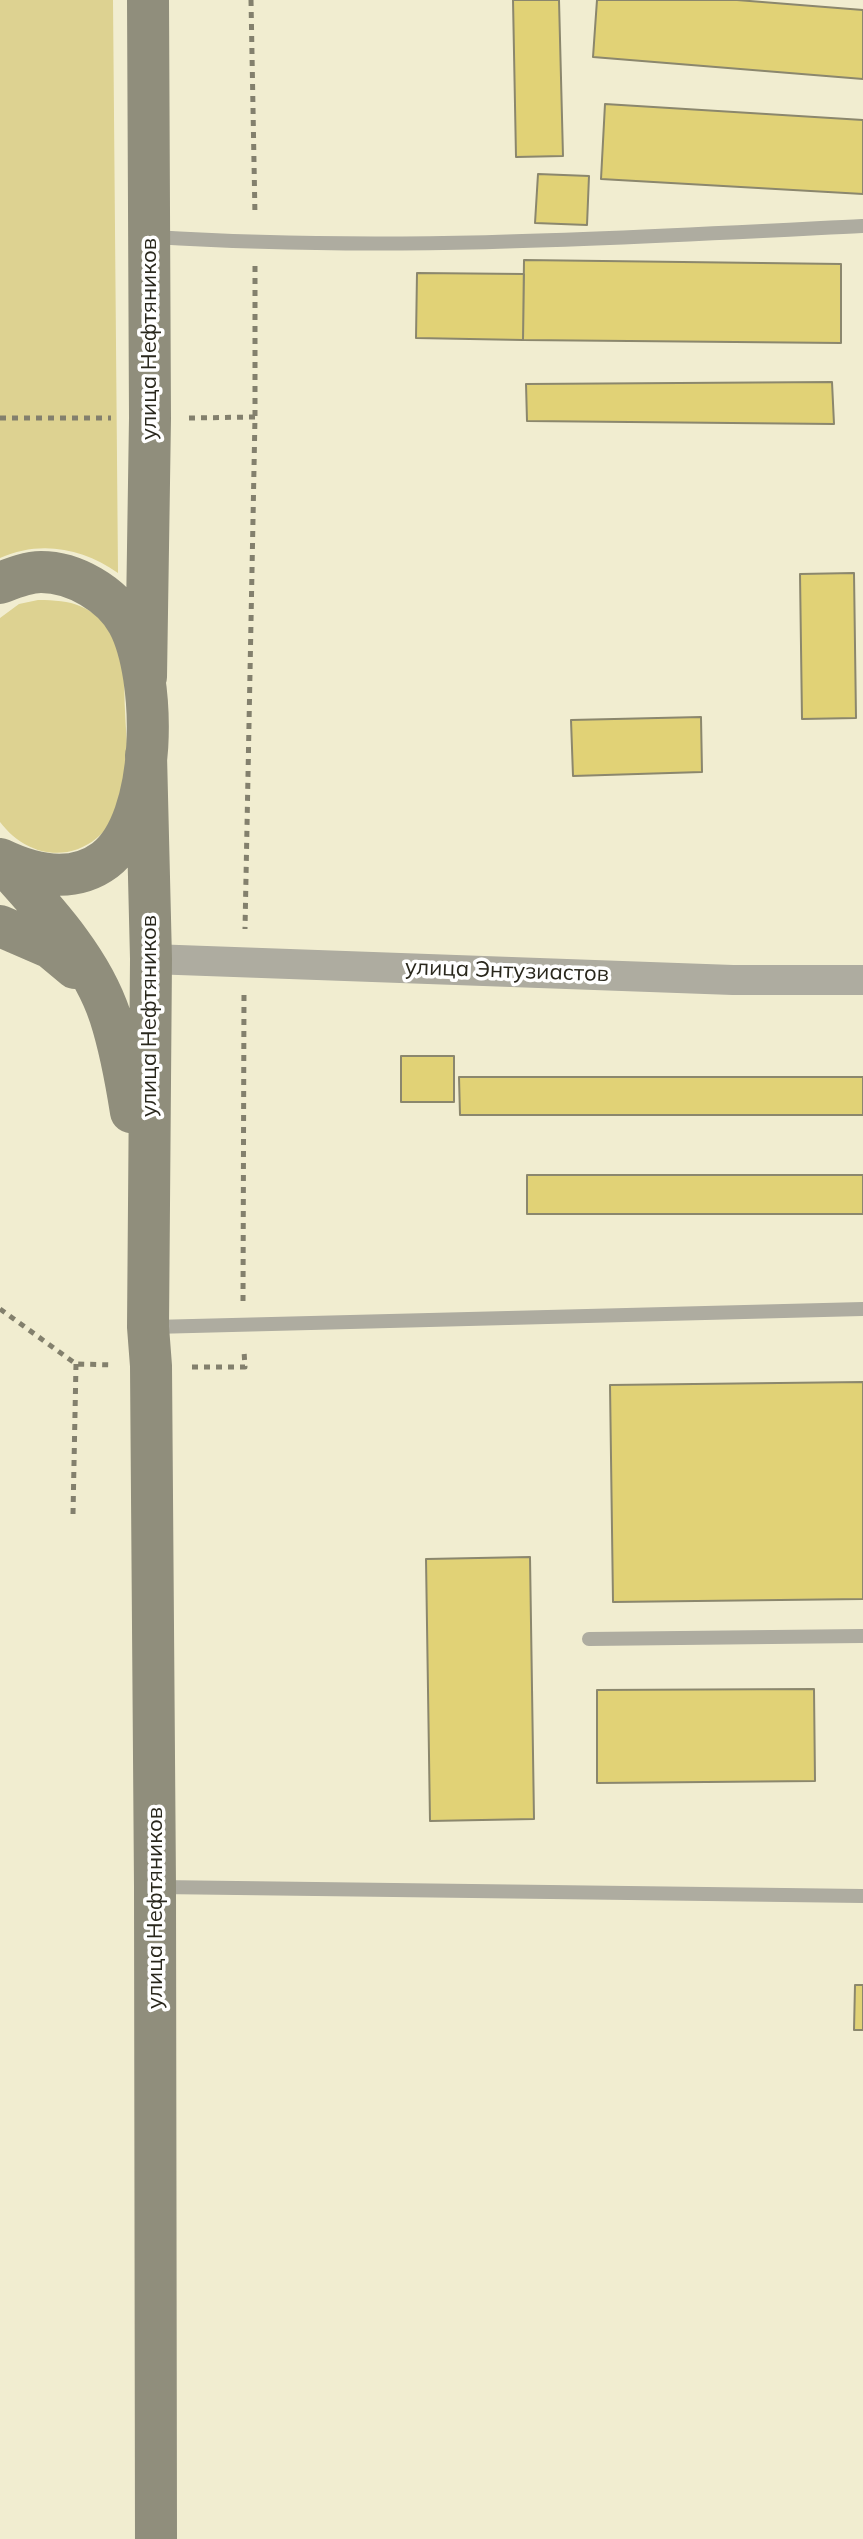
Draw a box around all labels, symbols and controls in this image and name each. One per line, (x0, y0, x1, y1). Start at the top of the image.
street label: улица Нефтяников (136, 238, 162, 440)
street label: улица Нефтяников (136, 915, 162, 1117)
street label: улица Энтузиастов (405, 954, 609, 988)
street label: улица Нефтяников (142, 1807, 168, 2009)

